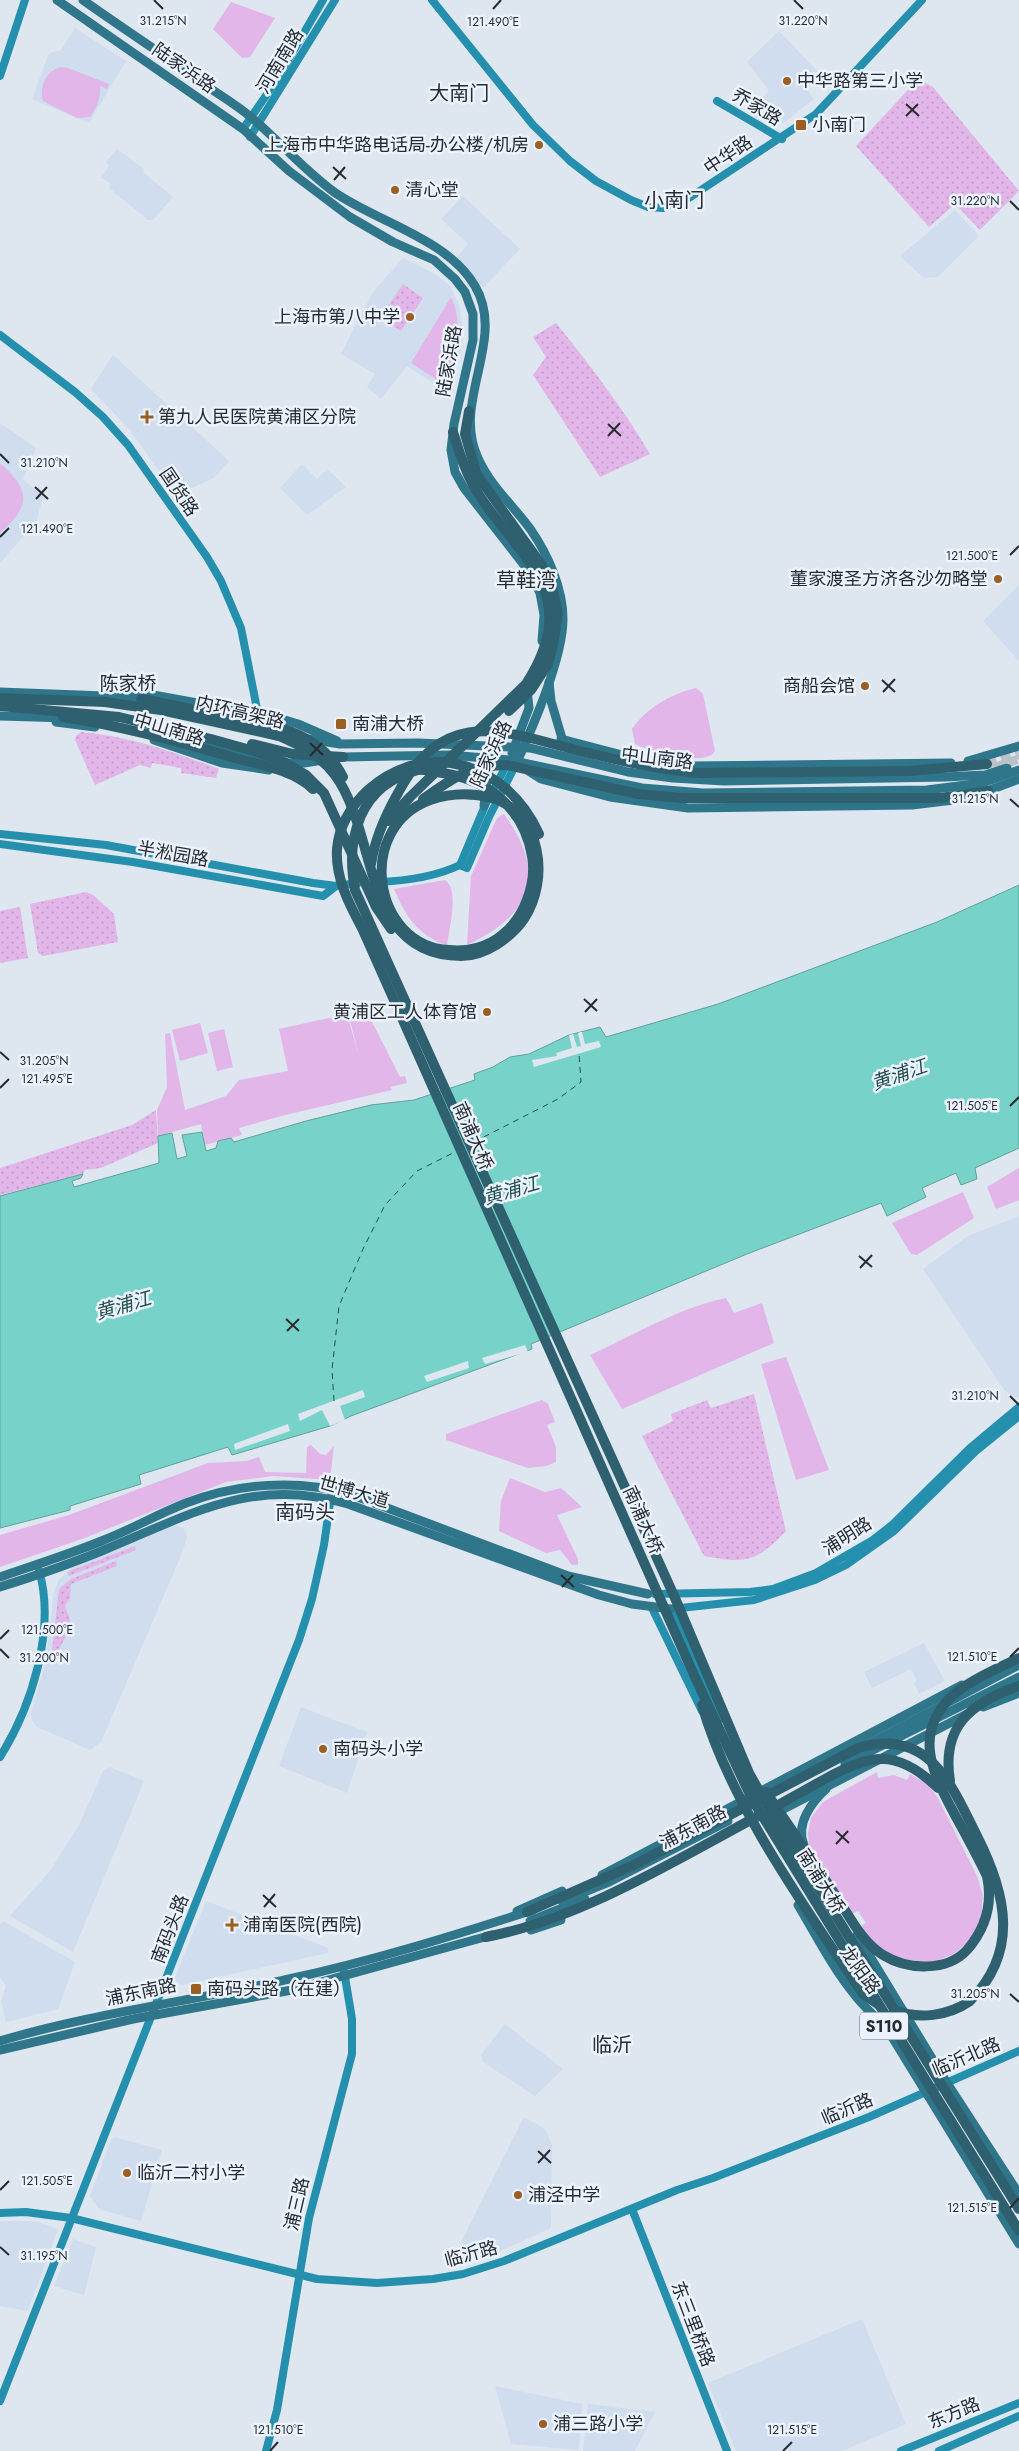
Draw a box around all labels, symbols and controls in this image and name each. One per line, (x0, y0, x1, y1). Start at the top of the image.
text: 31.215°N (139, 12, 187, 30)
text: 31.220°N (778, 12, 828, 30)
text: 121.490°E (467, 13, 519, 31)
street label: 河南南路 (250, 23, 310, 99)
street label: 陆家浜路 (147, 37, 221, 99)
place label: 中华路第三小学 (797, 68, 923, 94)
marker: 中华路第三小学 (781, 75, 793, 87)
district label: 大南门 (429, 79, 489, 108)
street label: 乔家路 (727, 82, 787, 132)
place label: 小南门 (812, 112, 866, 138)
marker: 小南门 (794, 118, 808, 132)
street label: 中华路 (698, 129, 758, 181)
place label: 上海市中华路电话局-办公楼/机房 (264, 132, 529, 158)
marker: 上海市中华路电话局-办公楼/机房 (533, 139, 545, 151)
place label: 清心堂 (405, 177, 459, 203)
marker: 清心堂 (389, 184, 401, 196)
district label: 小南门 (644, 186, 704, 215)
text: 31.220°N (950, 192, 1000, 210)
place label: 上海市第八中学 (274, 304, 400, 330)
marker: 上海市第八中学 (404, 311, 416, 323)
street label: 陆家浜路 (430, 323, 468, 399)
place label: 第九人民医院黄浦区分院 (158, 404, 356, 430)
marker: 第九人民医院黄浦区分院 (140, 410, 154, 424)
text: 31.210°N (20, 454, 68, 472)
street label: 国货路 (153, 462, 205, 522)
text: 121.490°E (21, 520, 73, 538)
text: 121.500°E (946, 547, 998, 565)
district label: 草鞋湾 (496, 566, 556, 595)
place label: 董家渡圣方济各沙勿略堂 (790, 566, 988, 592)
marker: 董家渡圣方济各沙勿略堂 (992, 573, 1004, 585)
district label: 陈家桥 (99, 670, 157, 697)
place label: 商船会馆 (783, 673, 855, 699)
marker: 商船会馆 (859, 680, 871, 692)
street label: 内环高架路 (193, 689, 287, 735)
street label: 中山南路 (131, 706, 207, 752)
place label: 南浦大桥 (352, 711, 424, 737)
street label: 陆家浜路 (464, 716, 518, 792)
marker: 南浦大桥 (334, 717, 348, 731)
street label: 中山南路 (620, 741, 694, 775)
text: 31.215°N (951, 790, 999, 808)
street label: 半淞园路 (135, 835, 211, 873)
place label: 黄浦区工人体育馆 (333, 999, 477, 1025)
marker: 黄浦区工人体育馆 (481, 1006, 493, 1018)
text: 31.205°N (20, 1052, 68, 1070)
water label: 黄浦江 (868, 1052, 932, 1097)
text: 121.495°E (21, 1070, 73, 1088)
text: 121.505°E (946, 1097, 998, 1115)
street label: 南浦大桥 (446, 1098, 500, 1174)
water label: 黄浦江 (480, 1169, 544, 1211)
water label: 黄浦江 (92, 1284, 156, 1326)
text: 31.210°N (951, 1387, 999, 1405)
street label: 世博大道 (316, 1470, 392, 1514)
street label: 南浦大桥 (616, 1482, 670, 1558)
district label: 南码头 (275, 1498, 335, 1527)
street label: 浦明路 (817, 1511, 877, 1561)
text: 121.500°E (21, 1621, 73, 1639)
text: 121.510°E (947, 1648, 997, 1666)
text: 31.200°N (19, 1649, 69, 1667)
place label: 南码头小学 (333, 1736, 423, 1762)
marker: 南码头小学 (317, 1743, 329, 1755)
street label: 浦东南路 (655, 1799, 731, 1855)
street label: 南浦大桥 (791, 1844, 851, 1918)
street label: 南码头路 (145, 1891, 195, 1967)
place label: 浦南医院(西院) (243, 1912, 362, 1938)
marker: 浦南医院(西院) (225, 1918, 239, 1932)
street label: 龙阳路 (834, 1941, 886, 1999)
street label: 浦东南路 (103, 1972, 179, 2012)
place label: 南码头路（在建） (207, 1976, 351, 2002)
marker: 南码头路（在建） (189, 1982, 203, 1996)
text: 31.205°N (951, 1985, 999, 2003)
road number: S110 (860, 2012, 908, 2040)
district label: 临沂 (592, 2031, 632, 2060)
street label: 临沂北路 (928, 2031, 1004, 2083)
street label: 临沂路 (817, 2086, 877, 2132)
place label: 临沂二村小学 (137, 2160, 245, 2186)
marker: 临沂二村小学 (121, 2167, 133, 2179)
text: 121.505°E (21, 2172, 73, 2190)
street label: 浦三路 (278, 2175, 316, 2233)
place label: 浦泾中学 (528, 2182, 600, 2208)
marker: 浦泾中学 (512, 2189, 524, 2201)
text: 121.515°E (947, 2199, 997, 2217)
street label: 临沂路 (442, 2234, 500, 2274)
text: 31.195°N (20, 2247, 68, 2265)
street label: 东三里桥路 (665, 2277, 721, 2371)
street label: 东方路 (924, 2391, 984, 2435)
place label: 浦三路小学 (553, 2411, 643, 2437)
marker: 浦三路小学 (537, 2418, 549, 2430)
text: 121.510°E (253, 2421, 303, 2439)
text: 121.515°E (767, 2421, 817, 2439)

